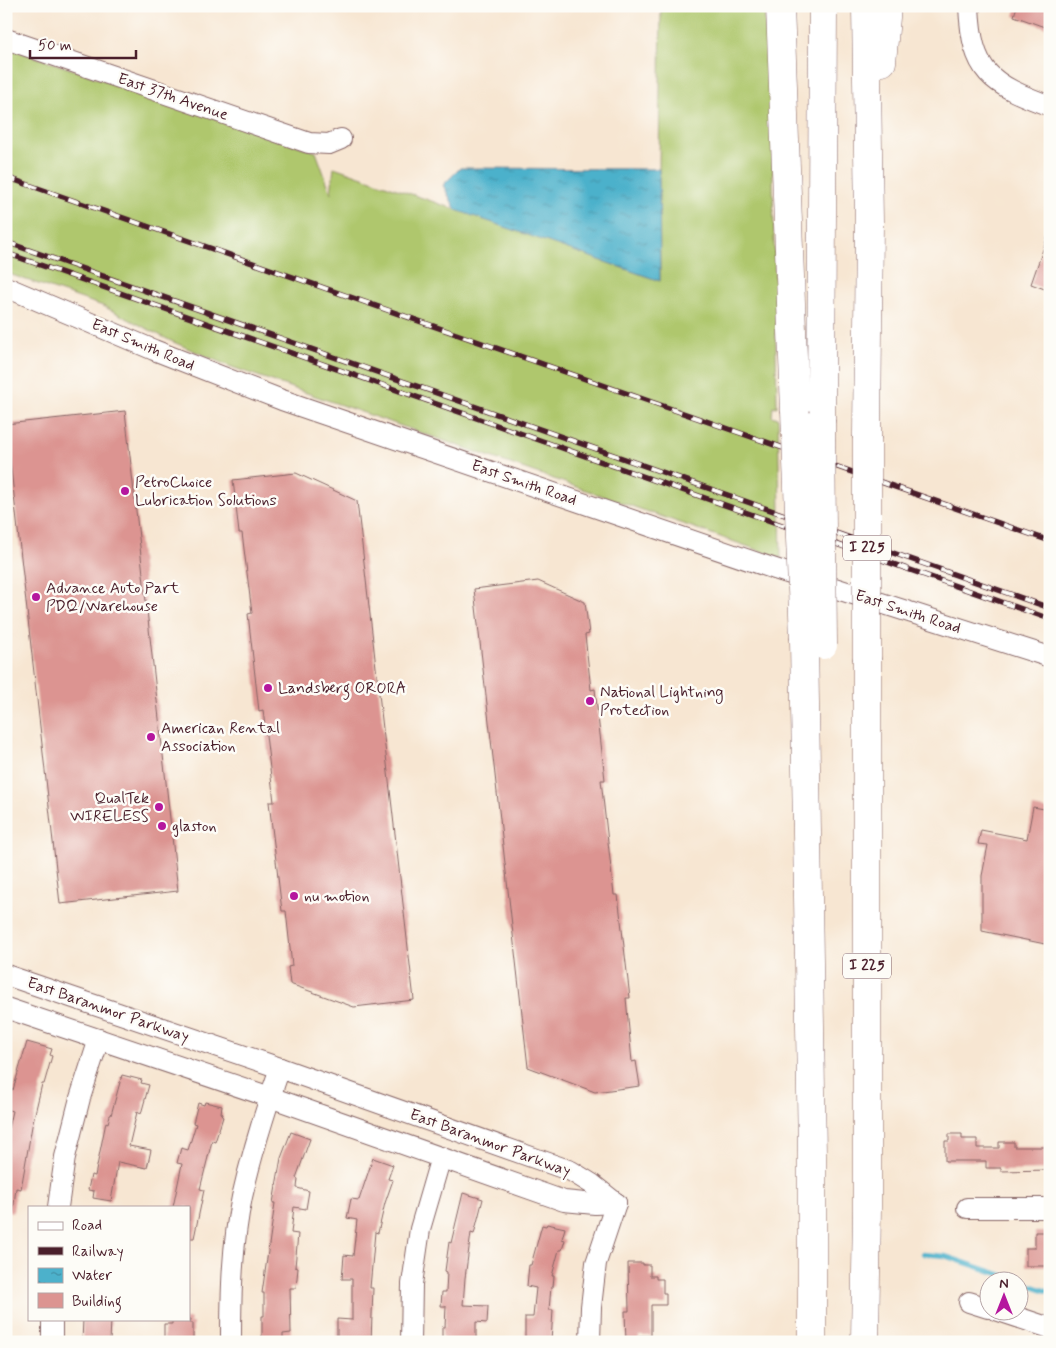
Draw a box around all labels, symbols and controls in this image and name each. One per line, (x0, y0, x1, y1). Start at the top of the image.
scale bar (30, 28, 136, 60)
text: 50 m (38, 36, 72, 56)
street label: East 37th Avenue (115, 68, 231, 126)
street label: East Smith Road (88, 314, 198, 376)
street label: East Smith Road (469, 455, 579, 511)
place label: PetroChoice Lubrication Solutions (135, 472, 277, 511)
marker: PetroChoice Lubrication Solutions (119, 485, 131, 497)
road number: I 225 (843, 536, 891, 560)
place label: Advance Auto Part PDQ/Warehouse (46, 578, 180, 617)
street label: East Smith Road (852, 585, 964, 639)
marker: Advance Auto Part PDQ/Warehouse (30, 591, 42, 603)
place label: Landsberg ORORA (278, 678, 406, 700)
marker: Landsberg ORORA (262, 682, 274, 694)
place label: National Lightning Protection (600, 682, 724, 721)
marker: National Lightning Protection (584, 695, 596, 707)
place label: American Rental Association (161, 718, 280, 757)
marker: American Rental Association (145, 731, 157, 743)
place label: QualTek WIRELESS (70, 788, 149, 827)
marker: QualTek WIRELESS (153, 801, 165, 813)
place label: glaston (172, 816, 217, 837)
marker: glaston (156, 820, 168, 832)
place label: nu motion (304, 886, 370, 907)
marker: nu motion (288, 890, 300, 902)
road number: I 225 (843, 954, 891, 978)
street label: East Baranmor Parkway (24, 972, 192, 1048)
street label: East Baranmor Parkway (407, 1104, 573, 1182)
legend (28, 1206, 190, 1320)
text: Road (72, 1216, 102, 1236)
text: Railway (72, 1242, 124, 1262)
text: Water (72, 1266, 112, 1286)
north arrow (978, 1270, 1028, 1320)
text: N (999, 1275, 1009, 1293)
text: Building (72, 1292, 122, 1313)

